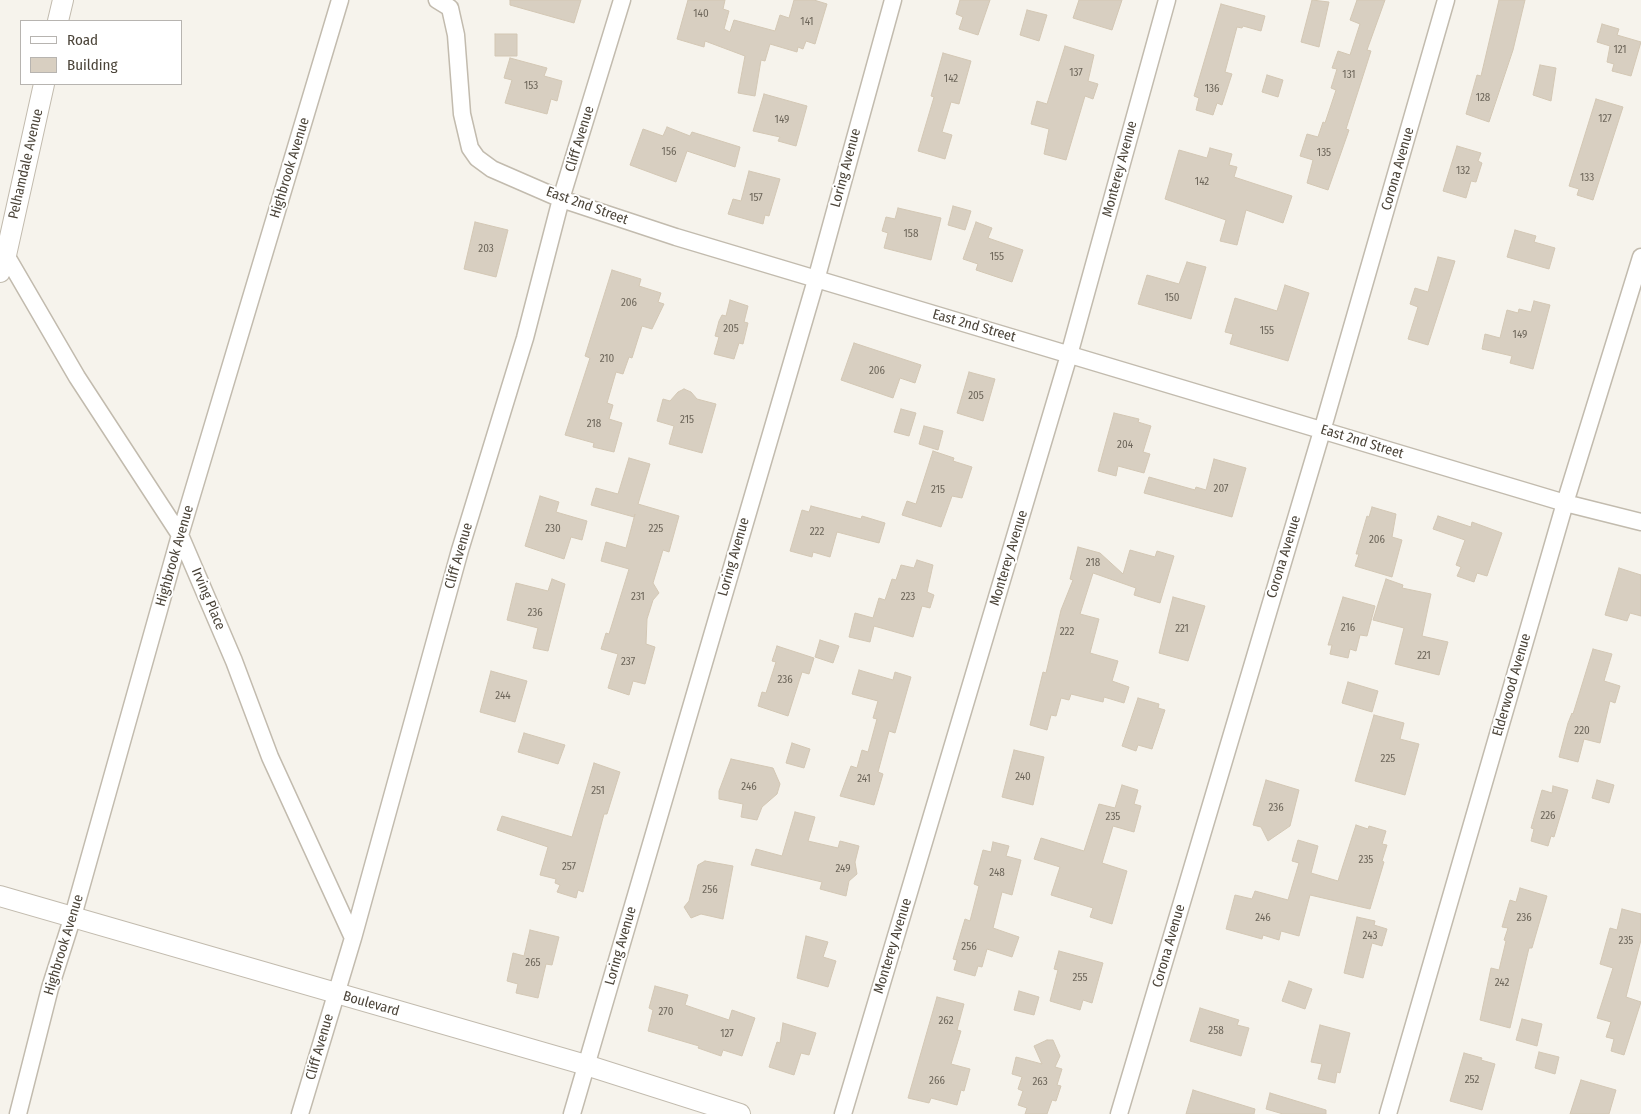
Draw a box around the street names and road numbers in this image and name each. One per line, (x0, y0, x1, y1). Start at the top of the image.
street label: Cliff Avenue (562, 104, 598, 174)
street label: Pelhamdale Avenue (5, 107, 47, 221)
street label: Highbrook Avenue (267, 116, 313, 220)
street label: Monterey Avenue (1099, 119, 1141, 219)
street label: Corona Avenue (1378, 126, 1418, 212)
street label: Loring Avenue (827, 127, 865, 209)
street label: East 2nd Street (544, 183, 630, 229)
street label: East 2nd Street (930, 306, 1018, 346)
street label: East 2nd Street (1319, 421, 1405, 463)
street label: Highbrook Avenue (153, 503, 197, 609)
street label: Monterey Avenue (987, 508, 1031, 608)
street label: Corona Avenue (1263, 514, 1305, 600)
street label: Loring Avenue (715, 516, 753, 598)
street label: Cliff Avenue (442, 521, 476, 591)
street label: Irving Place (187, 565, 229, 633)
street label: Elderwood Avenue (1489, 632, 1535, 738)
street label: Highbrook Avenue (41, 893, 87, 997)
street label: Monterey Avenue (871, 896, 915, 996)
street label: Corona Avenue (1149, 903, 1189, 989)
street label: Loring Avenue (602, 905, 640, 987)
street label: Boulevard (341, 988, 401, 1020)
street label: Cliff Avenue (303, 1012, 337, 1082)

